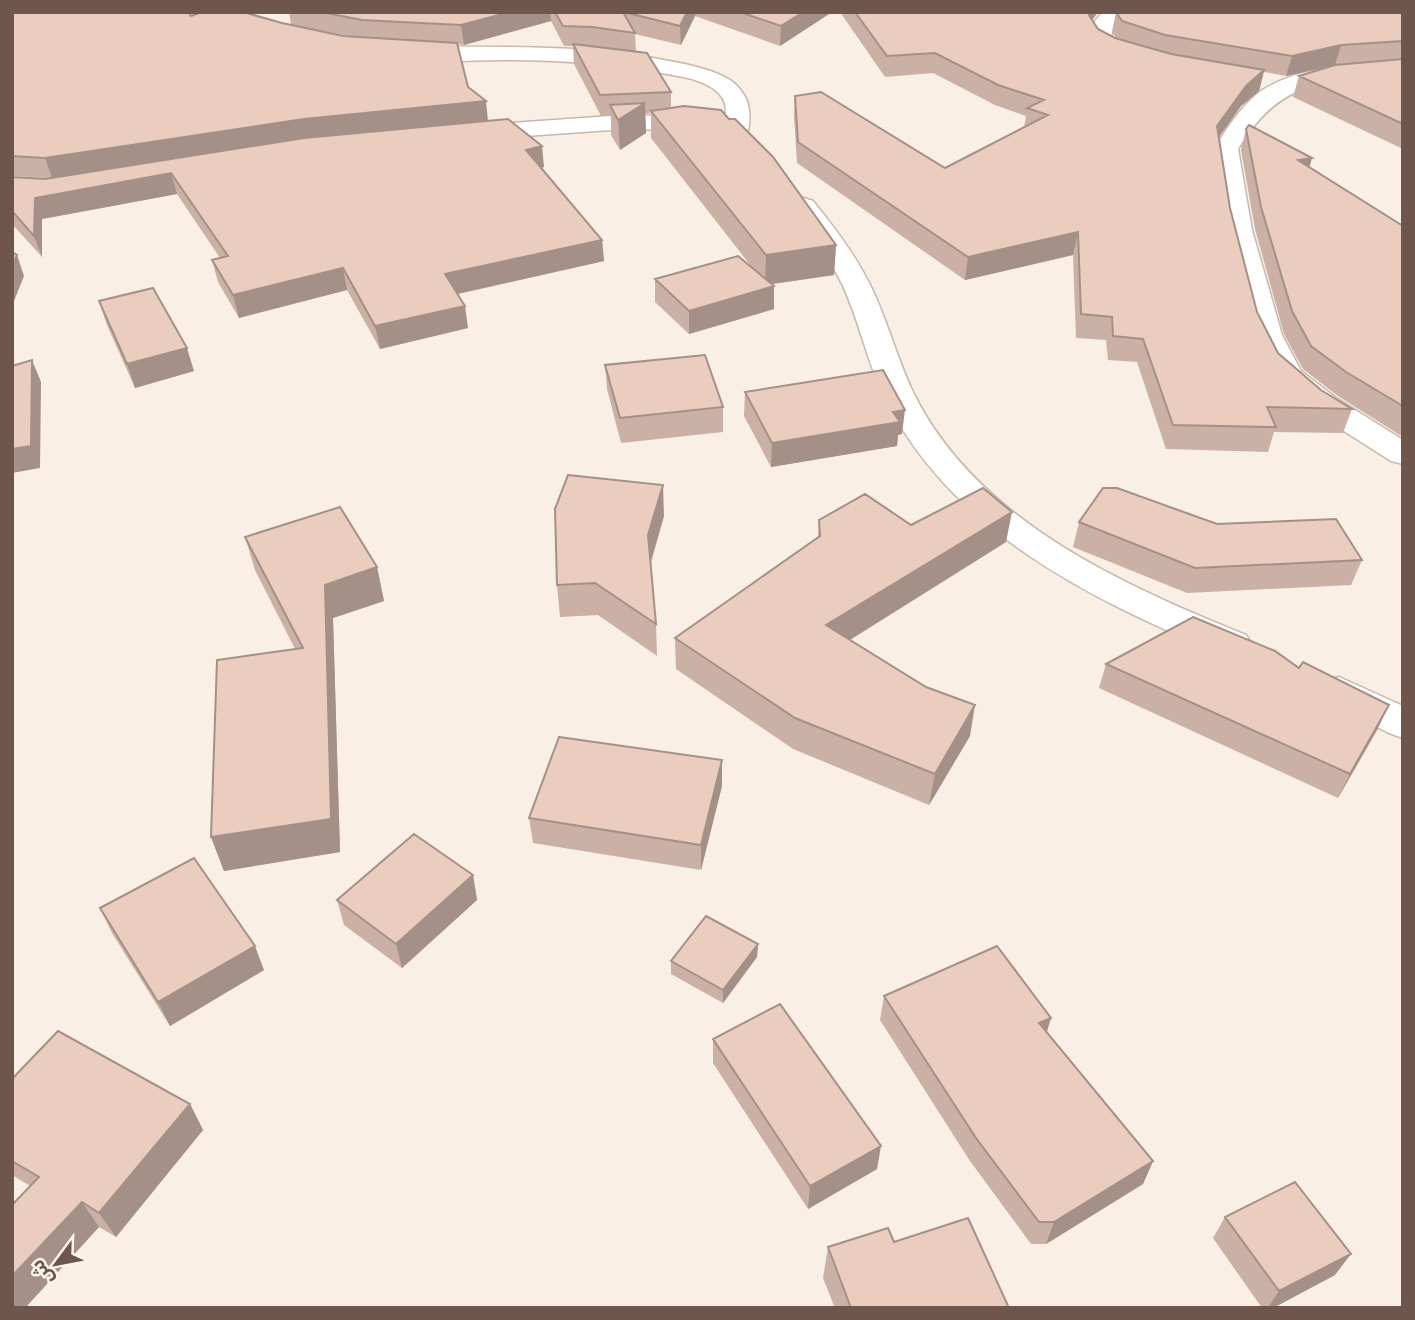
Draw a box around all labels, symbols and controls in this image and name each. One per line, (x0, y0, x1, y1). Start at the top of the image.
north arrow (21, 1229, 91, 1299)
text: ش (25, 1256, 59, 1290)

